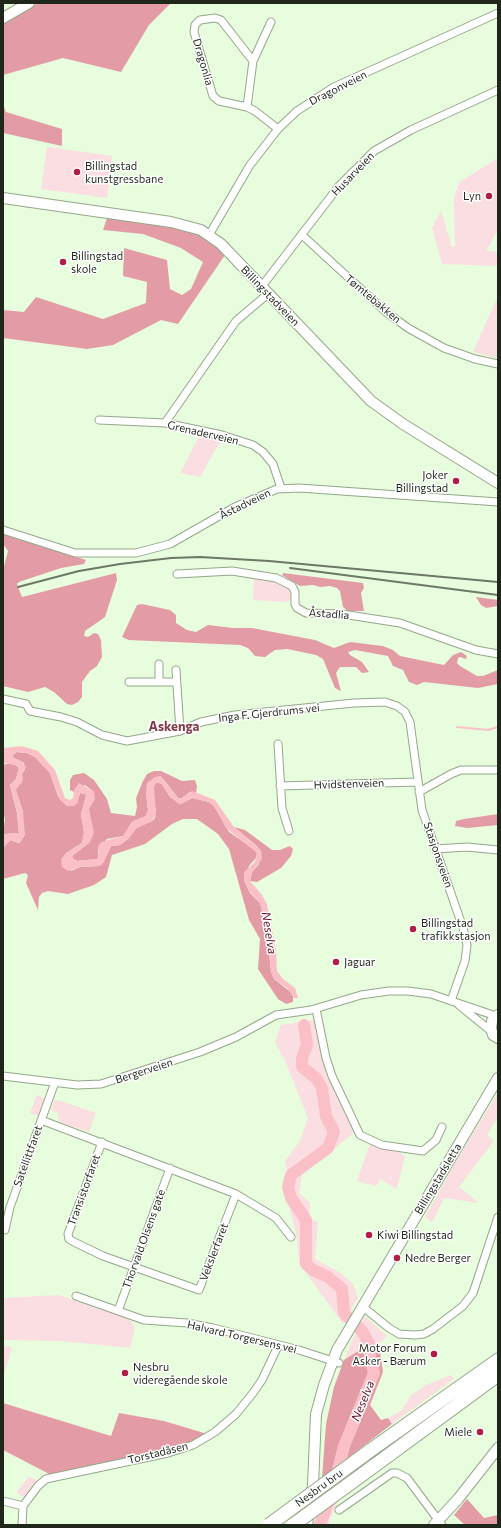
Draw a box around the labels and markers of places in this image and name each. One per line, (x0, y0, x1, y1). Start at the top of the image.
place label: Billingstad kunstgressbane (85, 159, 163, 185)
marker: Billingstad kunstgressbane (72, 167, 82, 177)
place label: Lyn (463, 189, 481, 203)
marker: Lyn (484, 191, 494, 201)
place label: Billingstad skole (71, 249, 123, 275)
marker: Billingstad skole (58, 257, 68, 267)
place label: Joker Billingstad (396, 468, 448, 494)
marker: Joker Billingstad (451, 476, 461, 486)
place label: Billingstad trafikkstasjon (421, 916, 491, 942)
marker: Billingstad trafikkstasjon (408, 924, 418, 934)
place label: Jaguar (344, 955, 375, 969)
marker: Jaguar (331, 957, 341, 967)
place label: Kiwi Billingstad (377, 1228, 453, 1242)
marker: Kiwi Billingstad (364, 1230, 374, 1240)
place label: Nedre Berger (405, 1251, 471, 1265)
marker: Nedre Berger (392, 1253, 402, 1263)
place label: Motor Forum Asker - Bærum (352, 1341, 426, 1367)
marker: Motor Forum Asker - Bærum (429, 1349, 439, 1359)
place label: Nesbru videregående skole (133, 1360, 227, 1386)
marker: Nesbru videregående skole (120, 1368, 130, 1378)
place label: Miele (444, 1425, 472, 1439)
marker: Miele (475, 1427, 485, 1437)

